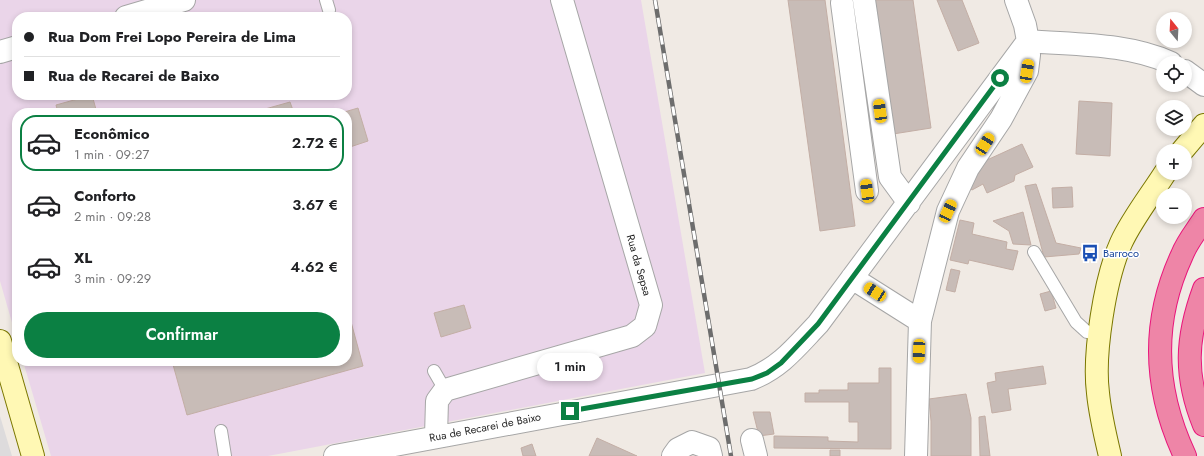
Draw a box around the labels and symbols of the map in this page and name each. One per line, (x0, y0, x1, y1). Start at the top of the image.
north arrow (1156, 12, 1192, 48)
car (1019, 58, 1035, 84)
route start (991, 69, 1009, 87)
car (872, 98, 888, 124)
car (973, 131, 997, 157)
car (859, 178, 875, 204)
car (937, 198, 959, 224)
street label: Rua da Sepsa (623, 232, 655, 298)
bus stop icon: Barroco (1080, 243, 1100, 263)
place label: Barroco (1103, 245, 1139, 261)
car (862, 280, 888, 304)
car (913, 339, 925, 363)
callout: 1 min (537, 353, 603, 381)
route end (561, 402, 579, 420)
street label: Rua de Recarei de Baixo (428, 408, 542, 446)

